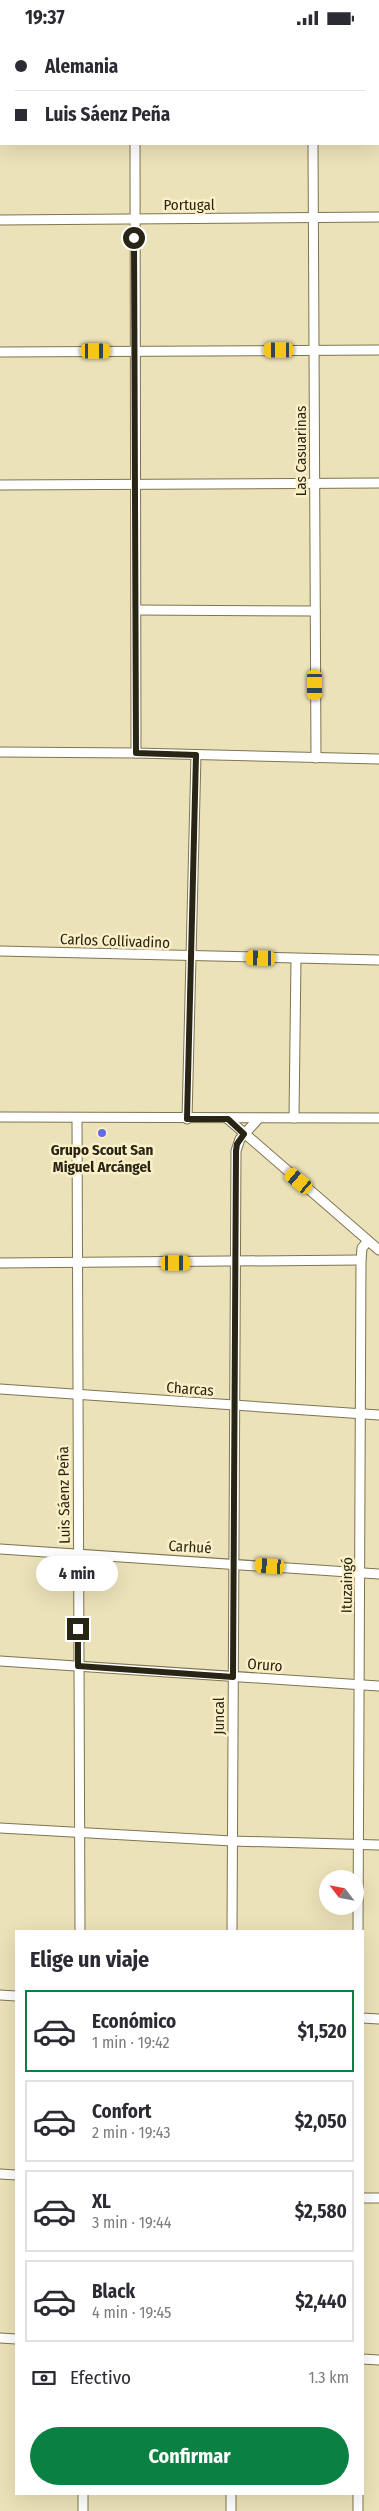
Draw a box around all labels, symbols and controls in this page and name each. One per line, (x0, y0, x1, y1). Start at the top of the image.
text: 19:37 (25, 6, 65, 29)
text: Alemania (45, 55, 118, 78)
text: Luis Sáenz Peña (45, 103, 170, 126)
street label: Portugal (163, 196, 215, 214)
route start (123, 227, 145, 249)
car (264, 343, 294, 358)
car (81, 344, 111, 359)
street label: Las Casuarinas (292, 406, 310, 496)
car (307, 670, 322, 700)
street label: Carlos Collivadino (60, 930, 170, 952)
car (245, 950, 276, 966)
marker: Grupo Scout San Miguel Arcángel (96, 1127, 108, 1139)
place label: Grupo Scout San Miguel Arcángel (51, 1141, 153, 1176)
car (282, 1166, 315, 1196)
car (161, 1256, 191, 1271)
street label: Charcas (166, 1378, 214, 1400)
street label: Luis Sáenz Peña (54, 1446, 74, 1544)
street label: Carhué (168, 1537, 212, 1557)
callout: 4 min (37, 1557, 119, 1591)
car (254, 1557, 285, 1575)
street label: Ituzaingó (338, 1557, 356, 1613)
text: 4 min (59, 1564, 95, 1583)
route end (67, 1618, 89, 1640)
street label: Oruro (247, 1655, 283, 1675)
street label: Juncal (210, 1697, 228, 1735)
north arrow (319, 1870, 364, 1915)
map controls (319, 1870, 364, 1915)
text: Elige un viaje (30, 1946, 149, 1973)
icon: car (32, 2009, 77, 2054)
text: Económico (92, 2010, 176, 2033)
text: $1,520 (297, 2020, 347, 2043)
text: 1 min · 19:42 (92, 2033, 170, 2052)
icon: car (32, 2099, 77, 2144)
text: Confort (92, 2100, 152, 2123)
text: $2,050 (295, 2110, 347, 2133)
text: 2 min · 19:43 (92, 2123, 171, 2142)
icon: car (32, 2189, 77, 2234)
text: XL (92, 2190, 111, 2213)
text: $2,580 (295, 2200, 347, 2223)
text: 3 min · 19:44 (92, 2213, 171, 2232)
icon: car (32, 2279, 77, 2324)
text: Black (92, 2280, 135, 2303)
text: $2,440 (295, 2290, 347, 2313)
text: 4 min · 19:45 (92, 2303, 171, 2322)
icon: cash (30, 2364, 58, 2392)
text: Efectivo (70, 2366, 131, 2389)
text: 1.3 km (308, 2368, 349, 2387)
button: Confirmar (30, 2427, 349, 2485)

